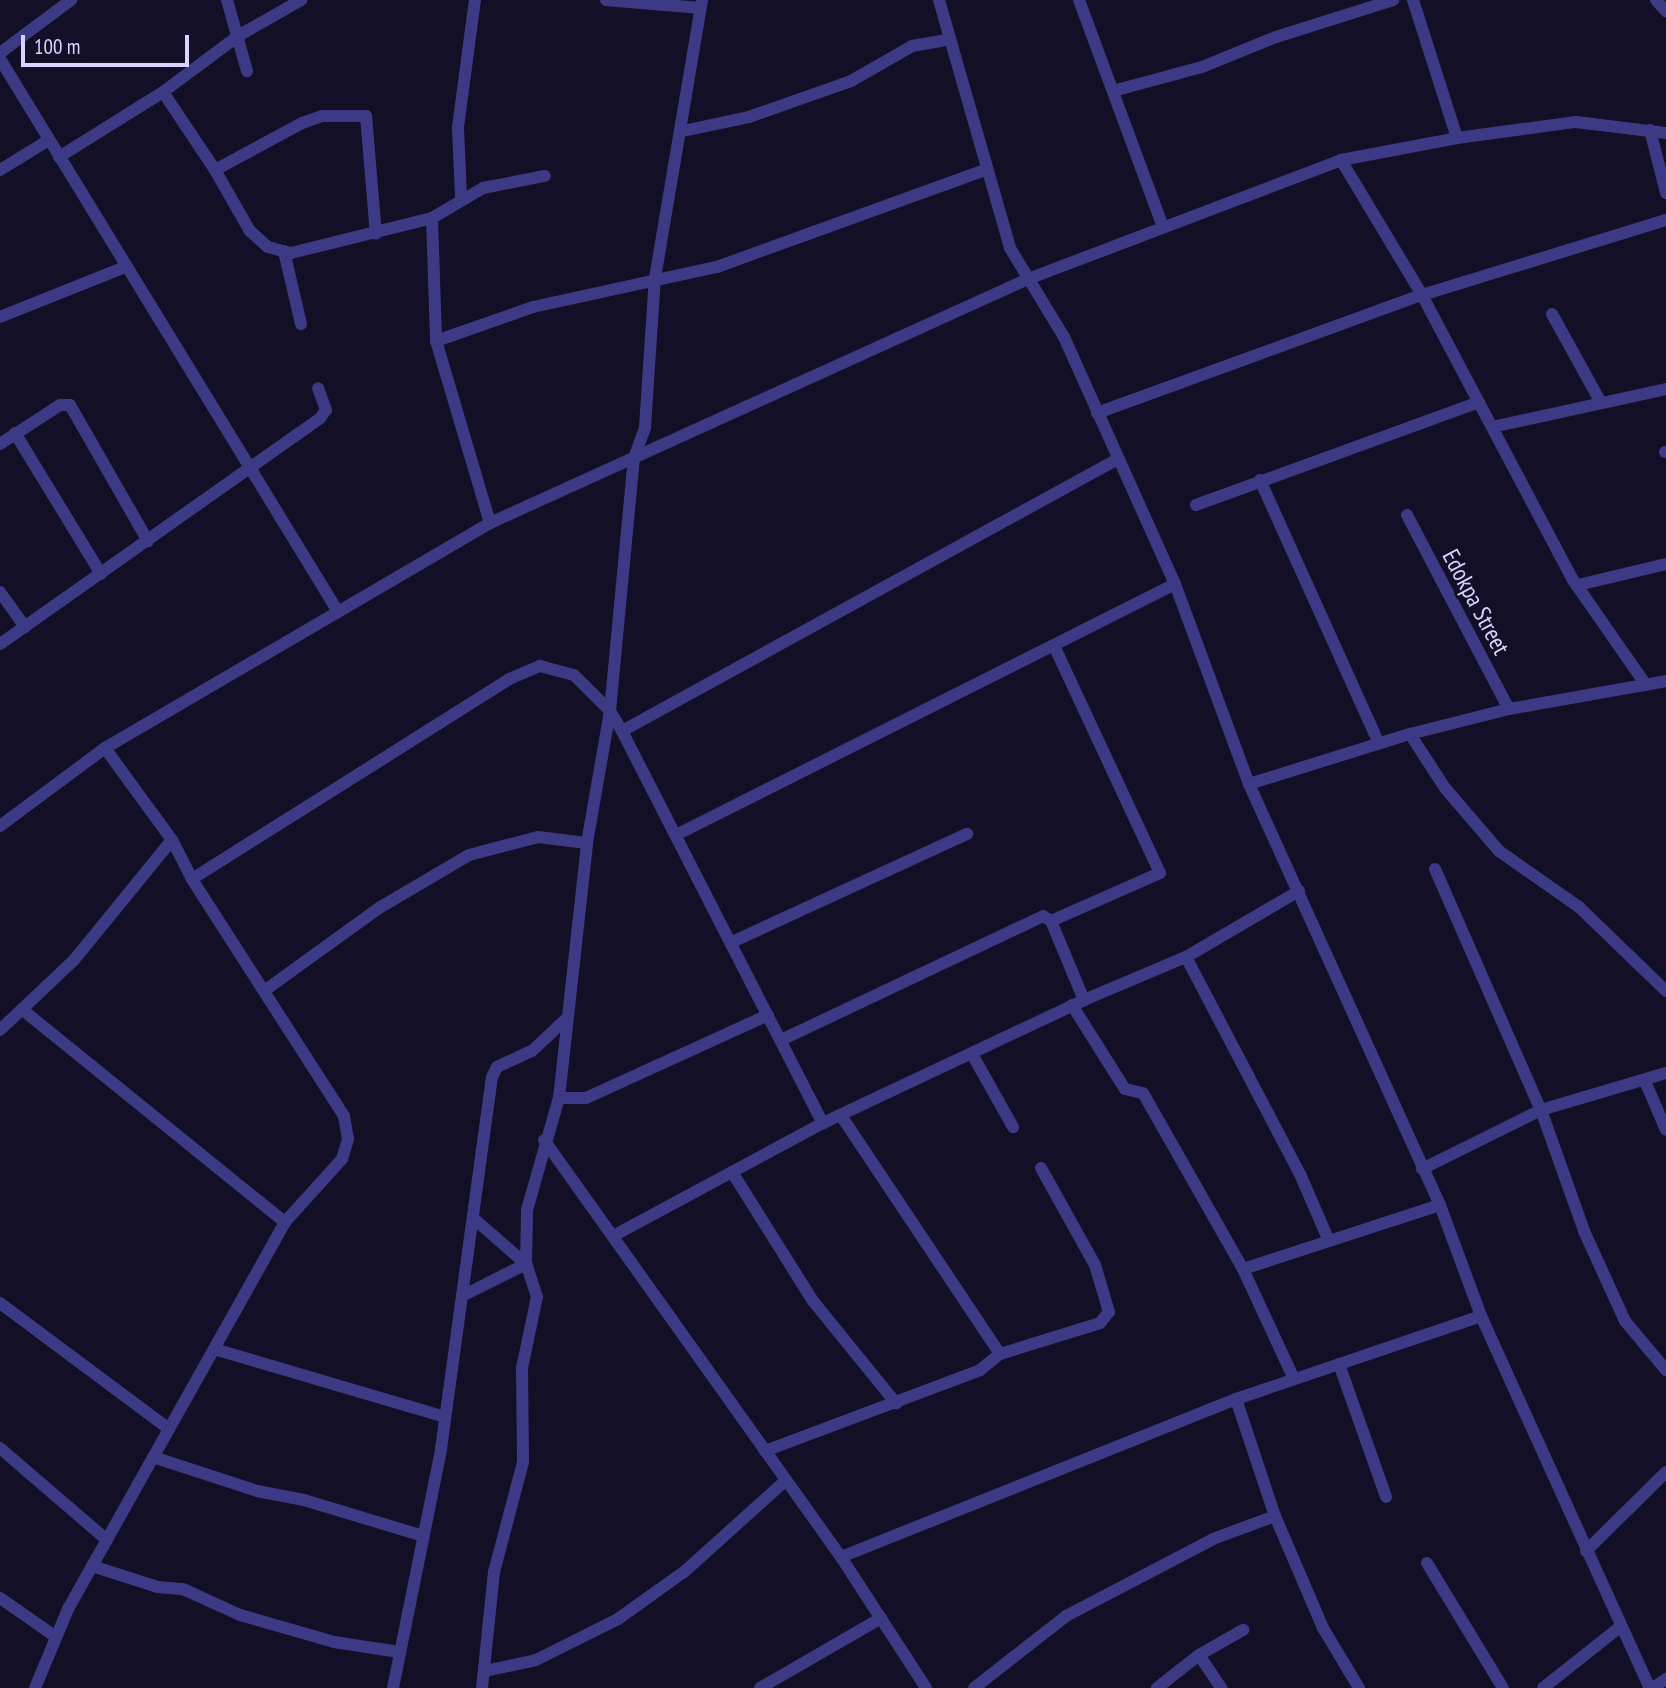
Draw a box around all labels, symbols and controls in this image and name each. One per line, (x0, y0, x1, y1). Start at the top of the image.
scale bar (24, 21, 192, 65)
text: 100 m (34, 33, 80, 60)
street label: Edokpa Street (1436, 544, 1516, 660)

